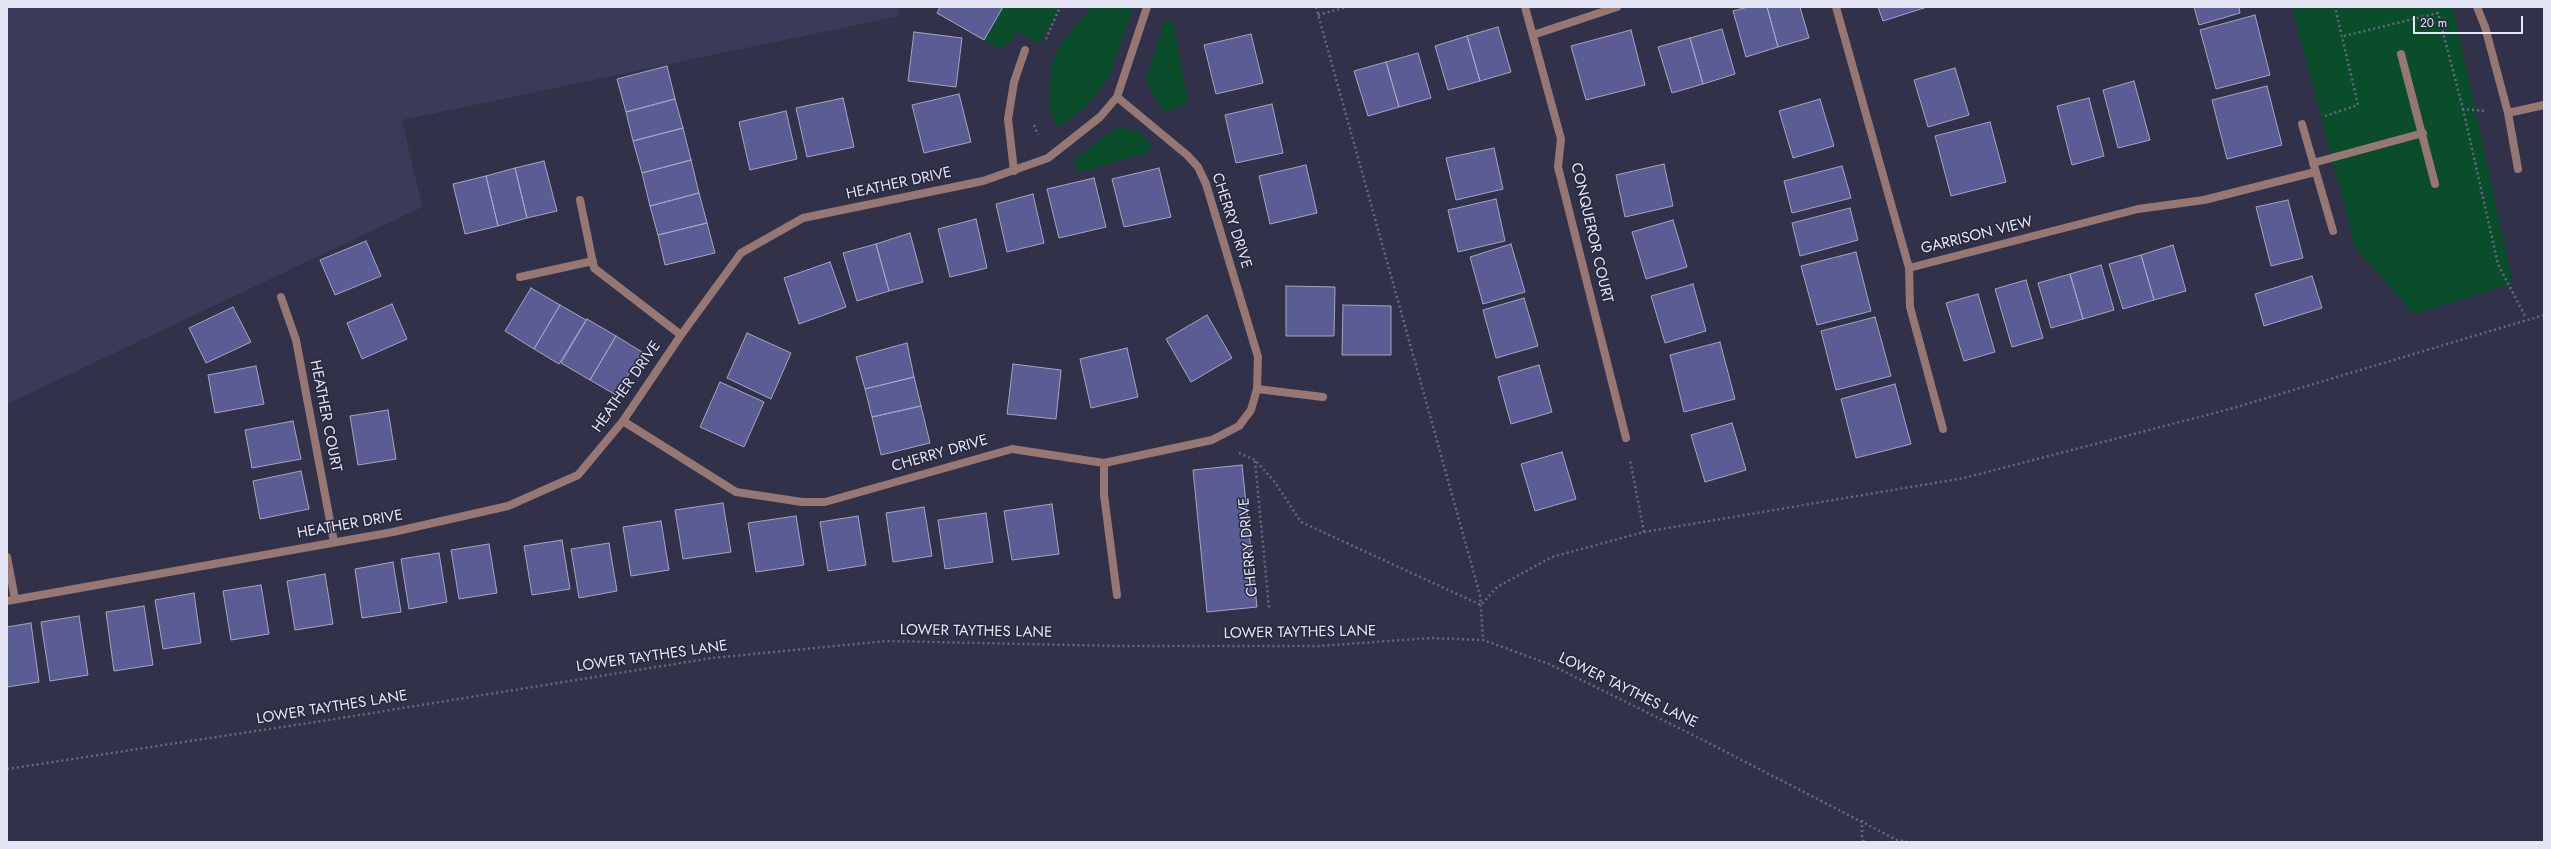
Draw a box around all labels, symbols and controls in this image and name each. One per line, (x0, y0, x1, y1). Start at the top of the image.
scale bar (2415, 8, 2525, 34)
text: 20 m (2420, 14, 2447, 32)
street label: CONQUEROR COURT (1566, 161, 1616, 305)
street label: HEATHER DRIVE (845, 164, 953, 204)
street label: CHERRY DRIVE (1207, 171, 1255, 271)
street label: GARRISON VIEW (1919, 213, 2035, 259)
street label: HEATHER DRIVE (589, 338, 665, 436)
street label: HEATHER COURT (305, 359, 345, 473)
street label: CHERRY DRIVE (890, 432, 990, 476)
street label: CHERRY DRIVE (1236, 497, 1262, 597)
street label: HEATHER DRIVE (296, 507, 404, 543)
street label: LOWER TAYTHES LANE (900, 622, 1052, 642)
street label: LOWER TAYTHES LANE (1224, 623, 1376, 643)
street label: LOWER TAYTHES LANE (575, 637, 729, 677)
street label: LOWER TAYTHES LANE (1556, 649, 1700, 733)
street label: LOWER TAYTHES LANE (255, 687, 409, 729)

